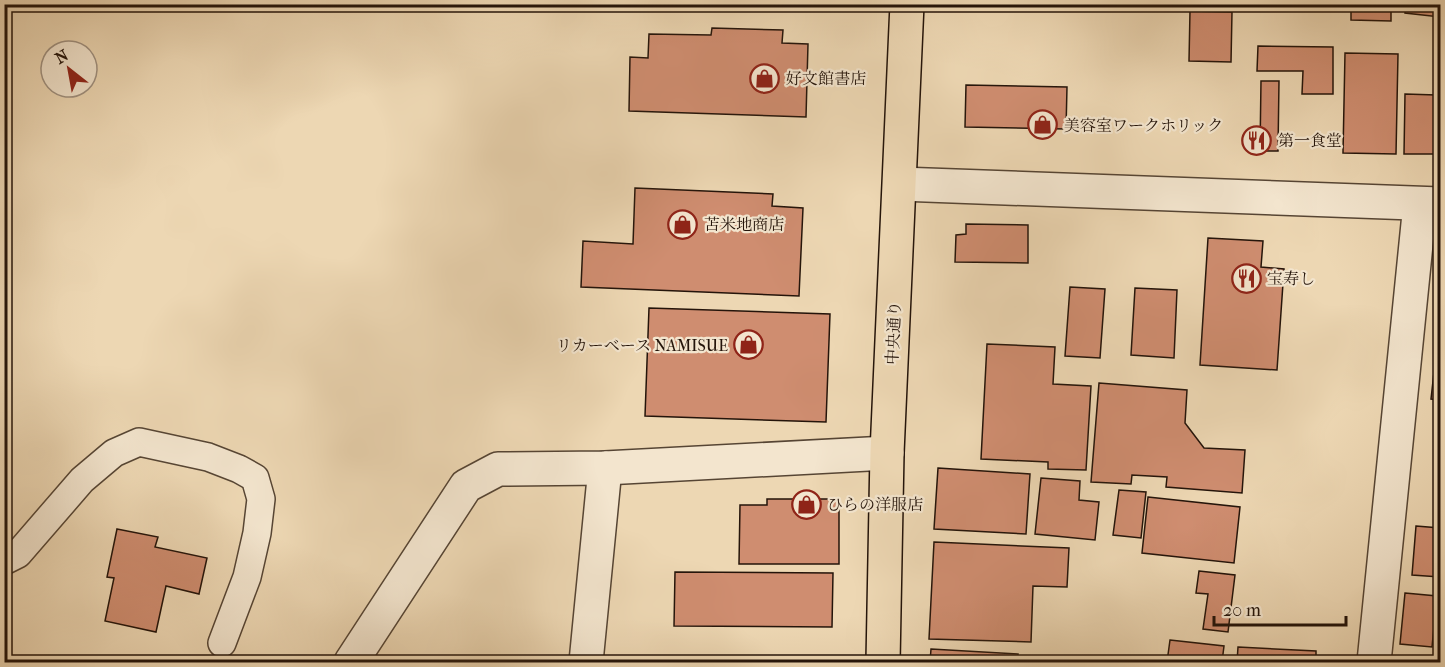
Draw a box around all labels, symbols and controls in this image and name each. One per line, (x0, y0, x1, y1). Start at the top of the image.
north arrow (39, 39, 99, 99)
text: N (51, 45, 72, 68)
shop icon: 好文館書店 (749, 62, 781, 94)
place label: 好文館書店 (786, 69, 866, 88)
shop icon: 美容室ワークホリック (1027, 109, 1059, 141)
place label: 美容室ワークホリック (1064, 116, 1223, 135)
restaurant icon: 第一食堂 (1241, 124, 1273, 156)
place label: 第一食堂 (1278, 131, 1342, 150)
shop icon: 苫米地商店 (667, 208, 699, 240)
place label: 苫米地商店 (704, 215, 784, 234)
restaurant icon: 宝寿し (1230, 262, 1262, 294)
place label: 宝寿し (1267, 269, 1315, 288)
street label: 中央通り (882, 301, 905, 365)
shop icon: リカーベース NAMISUE (733, 329, 765, 361)
place label: リカーベース NAMISUE (556, 336, 728, 355)
shop icon: ひらの洋服店 (790, 488, 822, 520)
place label: ひらの洋服店 (827, 495, 923, 514)
scale bar (1214, 589, 1346, 627)
text: 20 m (1223, 600, 1261, 621)

